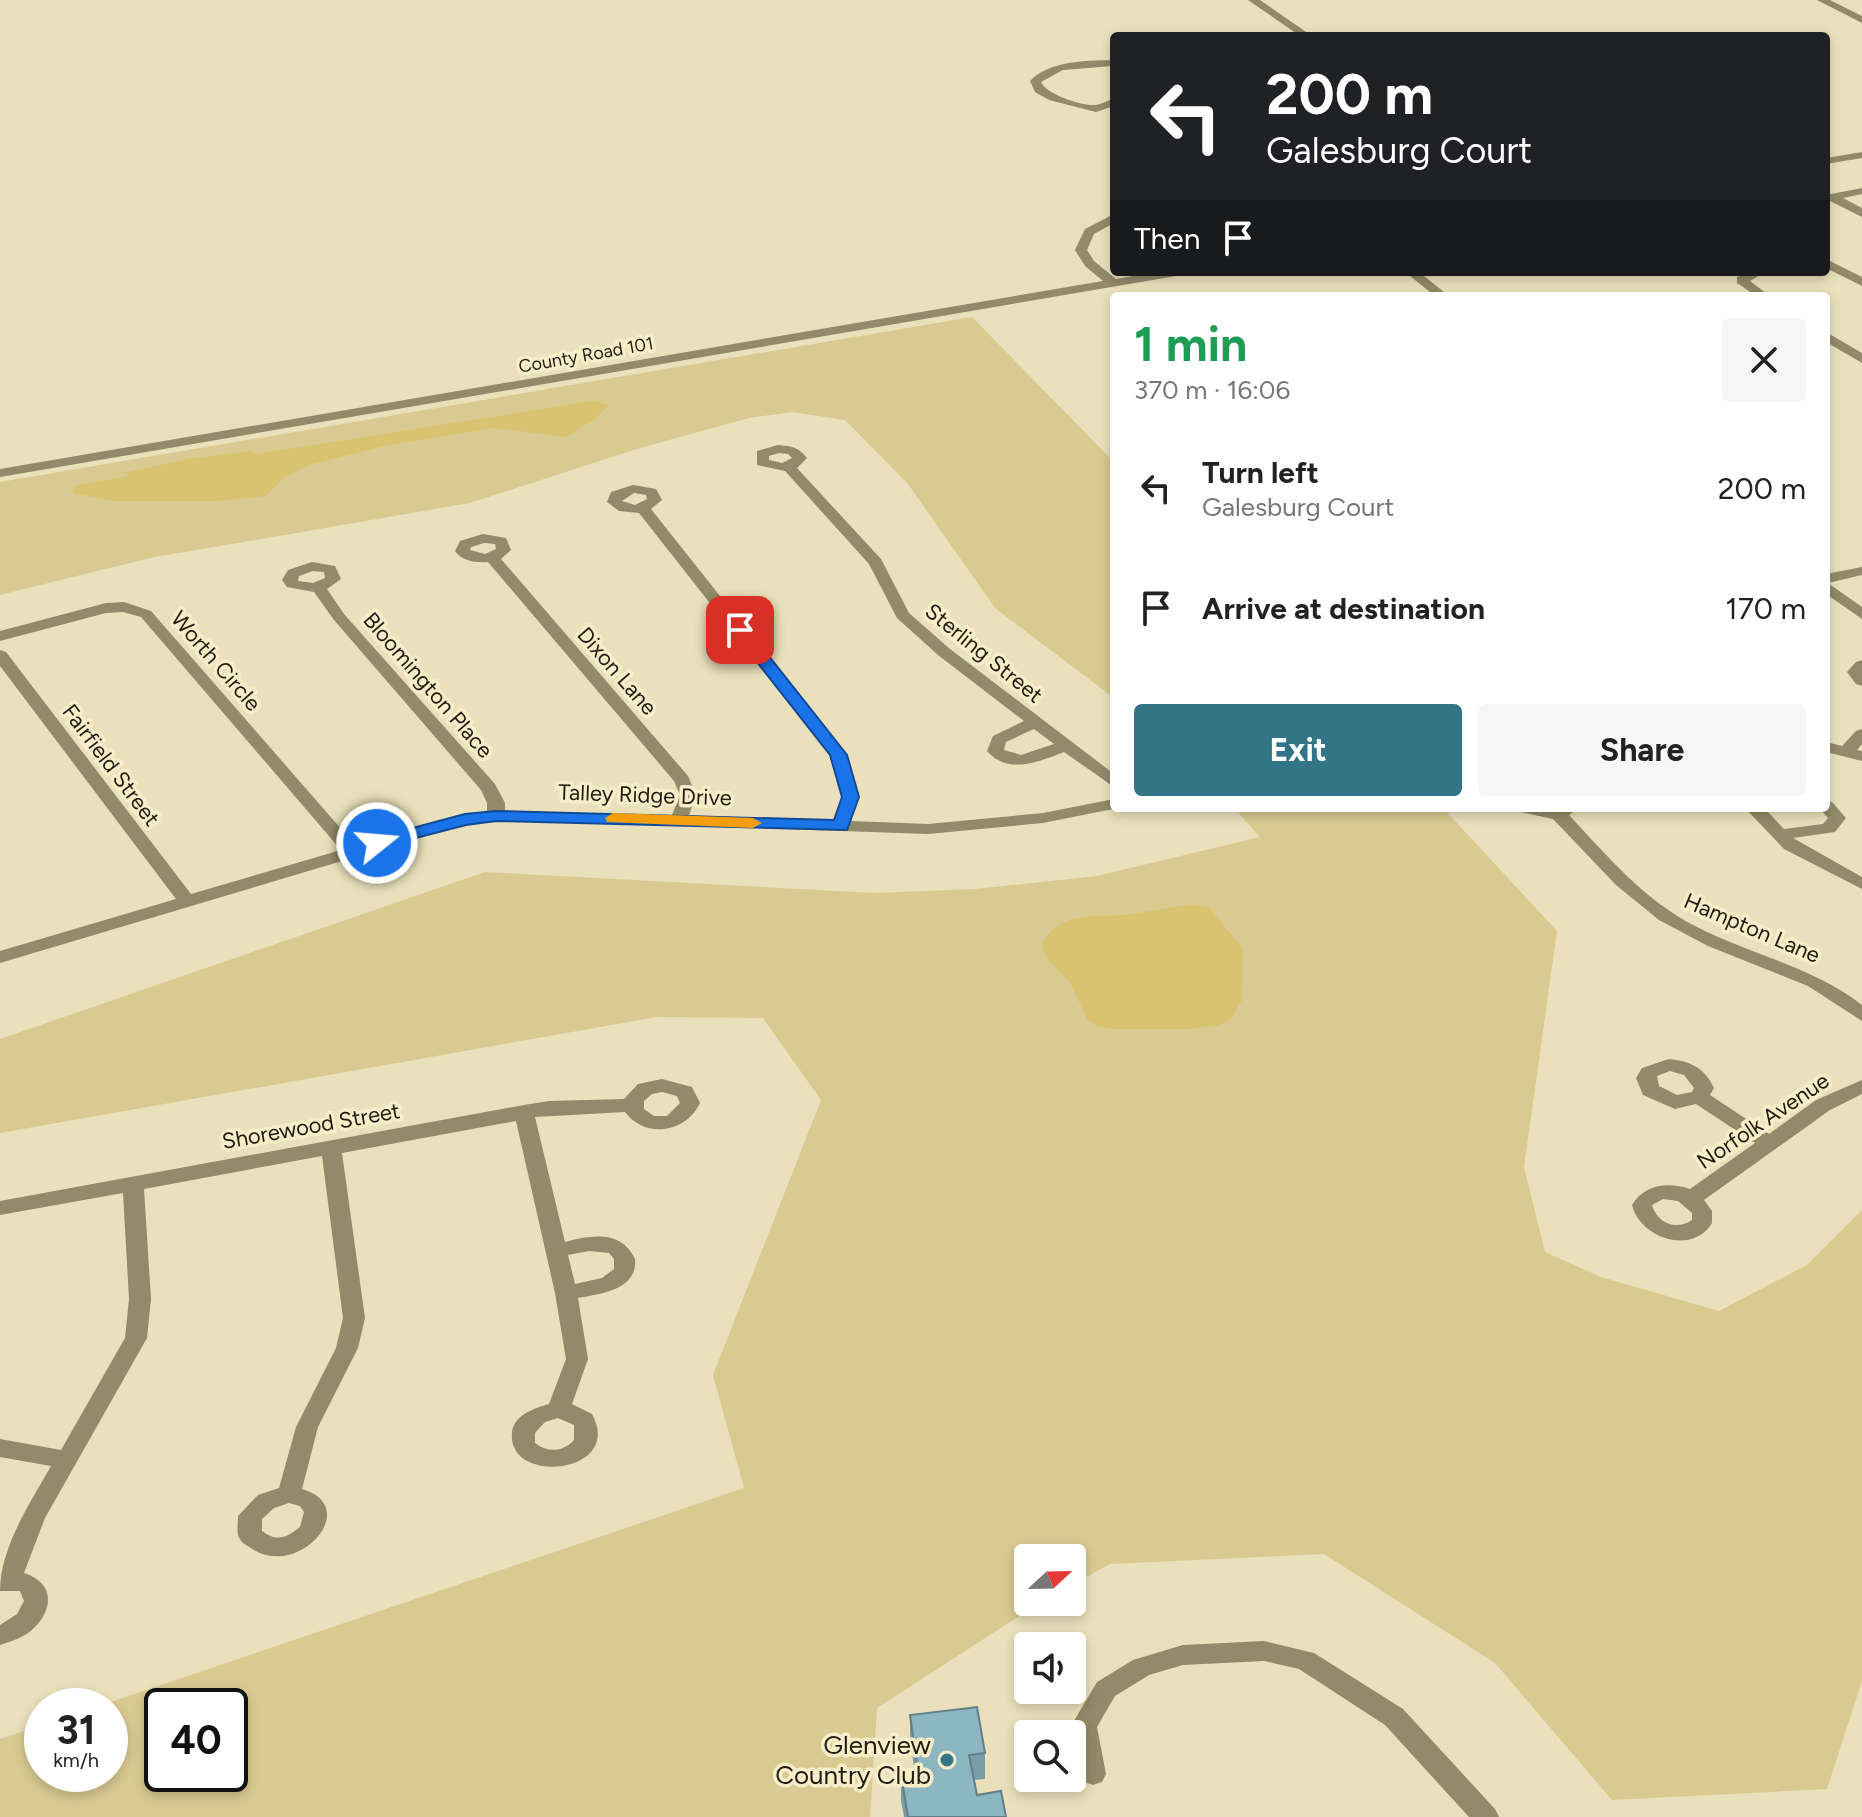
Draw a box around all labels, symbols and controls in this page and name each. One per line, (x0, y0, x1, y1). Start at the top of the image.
text: 200 m (1266, 61, 1433, 128)
icon: left (1134, 64, 1238, 168)
text: Galesburg Court (1266, 129, 1532, 172)
icon: arrive (1216, 216, 1260, 260)
text: Then (1134, 220, 1200, 257)
text: 1 min (1134, 315, 1247, 373)
button: close (1722, 318, 1806, 402)
street label: County Road 101 (517, 332, 655, 378)
text: 370 m · 16:06 (1134, 374, 1290, 406)
text: Turn left (1202, 454, 1319, 491)
icon: left (1134, 466, 1178, 510)
text: 200 m (1718, 470, 1806, 507)
text: Galesburg Court (1202, 491, 1394, 523)
icon: arrive (1134, 586, 1178, 630)
text: Arrive at destination (1202, 590, 1485, 627)
text: 170 m (1725, 590, 1806, 627)
pin (706, 596, 774, 664)
street label: Sterling Street (920, 597, 1048, 709)
street label: Worth Circle (165, 605, 267, 717)
street label: Bloomington Place (357, 607, 499, 763)
icon: arrive (718, 608, 762, 652)
street label: Dixon Lane (571, 621, 663, 721)
street label: Fairfield Street (56, 699, 166, 831)
button: Exit (1134, 704, 1462, 796)
button: Share (1478, 704, 1806, 796)
street label: Talley Ridge Drive (558, 778, 732, 812)
position arrow (335, 801, 419, 885)
street label: Hampton Lane (1680, 887, 1824, 969)
street label: Norfolk Avenue (1692, 1067, 1834, 1175)
street label: Shorewood Street (220, 1097, 402, 1155)
north arrow (1014, 1544, 1086, 1616)
map controls (1014, 1544, 1086, 1792)
button: sound (1014, 1632, 1086, 1704)
speed limit sign: 40 (144, 1688, 248, 1792)
text: 31 (56, 1706, 96, 1754)
button: search (1014, 1720, 1086, 1792)
place label: Glenview Country Club (775, 1729, 932, 1791)
text: km/h (53, 1748, 99, 1772)
marker: Glenview Country Club (938, 1751, 956, 1769)

